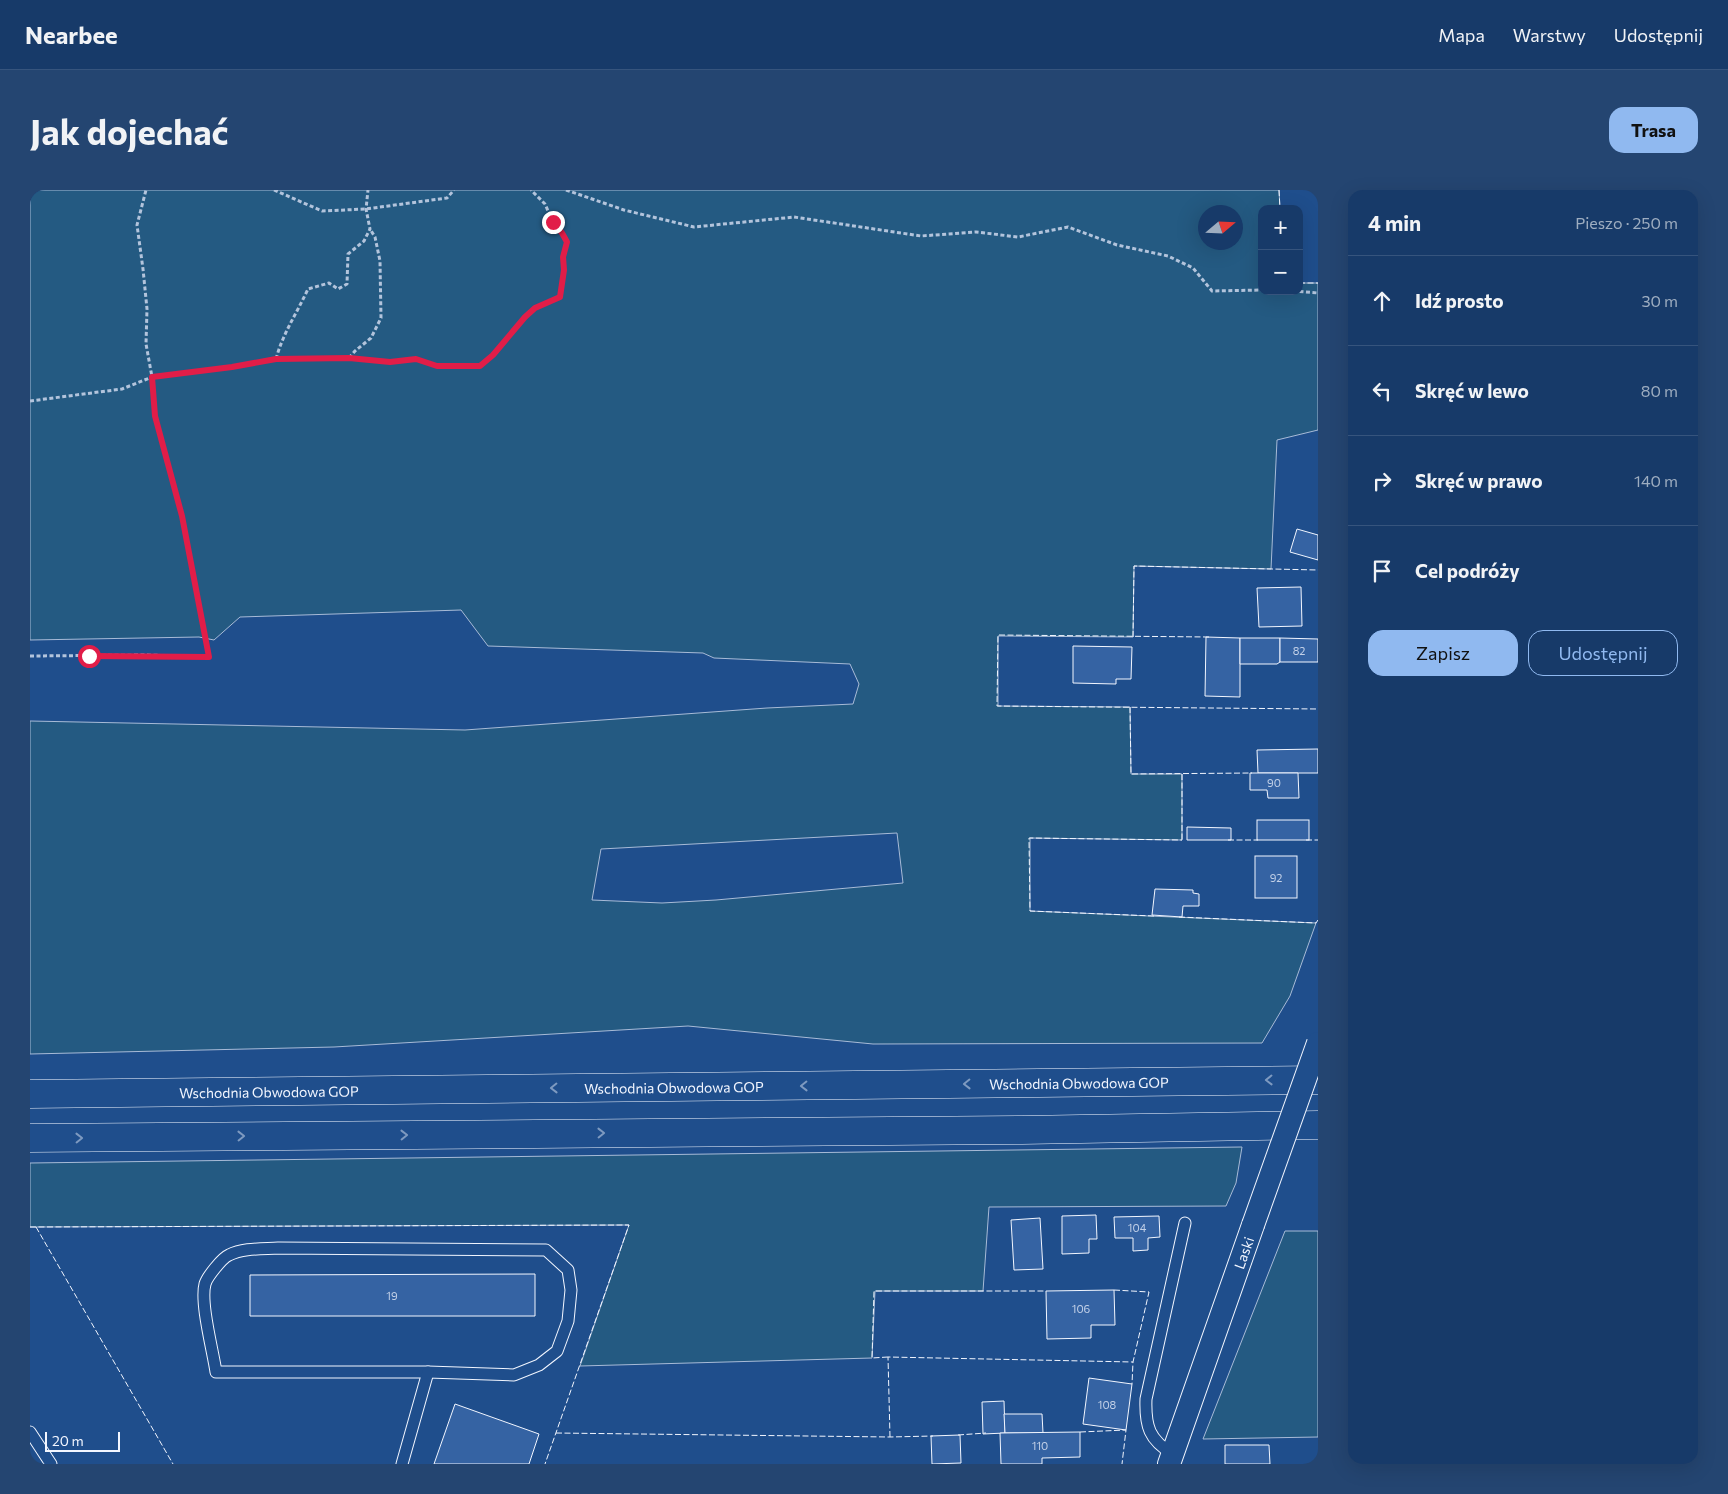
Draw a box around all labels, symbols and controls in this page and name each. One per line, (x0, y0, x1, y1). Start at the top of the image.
text: Nearbee (25, 20, 118, 49)
text: Mapa (1438, 24, 1485, 46)
text: Warstwy (1513, 24, 1586, 46)
text: Udostępnij (1614, 24, 1703, 46)
button: Trasa (1609, 107, 1698, 153)
text: Jak dojechać (30, 109, 229, 152)
north arrow (1198, 205, 1243, 250)
map controls (1258, 205, 1303, 295)
button: + (1258, 205, 1303, 250)
text: 4 min (1368, 210, 1421, 235)
route end (542, 211, 565, 234)
text: Pieszo · 250 m (1575, 213, 1678, 232)
button: − (1258, 250, 1303, 295)
icon: ahead (1368, 287, 1396, 315)
text: Idź prosto (1415, 289, 1504, 312)
text: 30 m (1641, 291, 1678, 310)
icon: left (1368, 377, 1396, 405)
text: Skręć w lewo (1415, 379, 1529, 402)
text: 80 m (1641, 381, 1678, 400)
icon: right (1368, 467, 1396, 495)
text: Skręć w prawo (1415, 469, 1543, 492)
text: 140 m (1634, 471, 1678, 490)
icon: arrive (1368, 557, 1396, 585)
text: Cel podróży (1415, 559, 1520, 582)
button: Zapisz (1368, 630, 1518, 676)
button: Udostępnij (1528, 630, 1678, 676)
house number: 82 (1293, 644, 1305, 657)
route start (78, 645, 101, 668)
house number: 90 (1267, 776, 1281, 789)
house number: 92 (1270, 871, 1282, 884)
street label: Wschodnia Obwodowa GOP (989, 1073, 1169, 1092)
one-way arrow (1265, 1075, 1273, 1085)
street label: Wschodnia Obwodowa GOP (584, 1078, 764, 1096)
one-way arrow (963, 1079, 970, 1089)
one-way arrow (800, 1081, 808, 1091)
street label: Wschodnia Obwodowa GOP (179, 1082, 359, 1101)
one-way arrow (550, 1083, 558, 1094)
one-way arrow (598, 1128, 605, 1138)
one-way arrow (400, 1130, 408, 1140)
one-way arrow (238, 1131, 245, 1141)
one-way arrow (75, 1133, 83, 1143)
house number: 104 (1128, 1221, 1147, 1234)
street label: Laski (1230, 1234, 1257, 1271)
house number: 19 (386, 1289, 398, 1302)
house number: 106 (1072, 1302, 1091, 1315)
house number: 108 (1098, 1398, 1117, 1411)
scale bar (45, 1429, 120, 1452)
text: 20 m (52, 1432, 84, 1449)
house number: 110 (1032, 1439, 1048, 1452)

